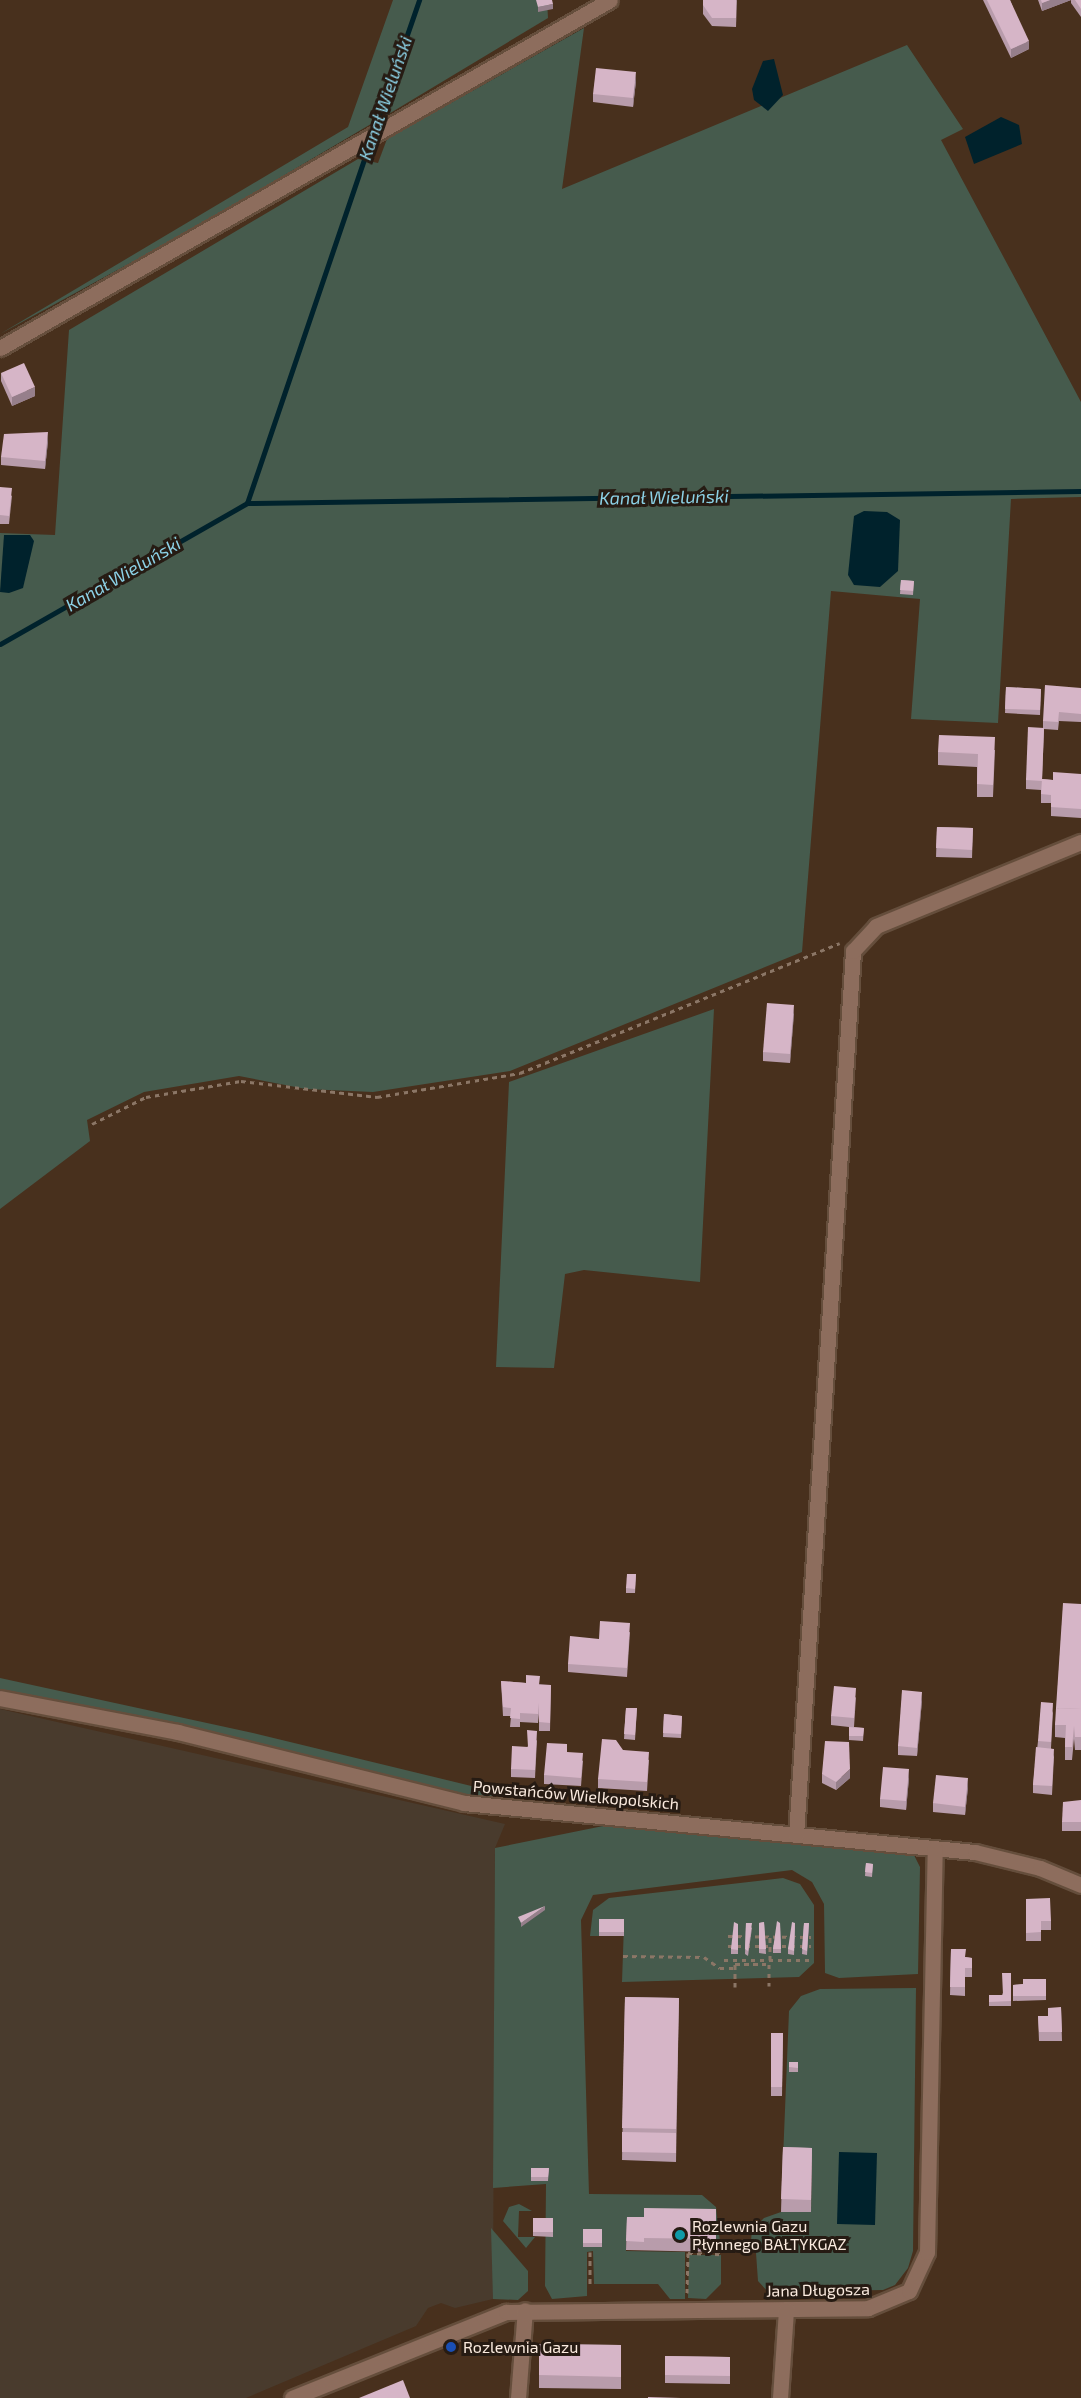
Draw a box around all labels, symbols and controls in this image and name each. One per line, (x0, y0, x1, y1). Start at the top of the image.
water label: Kanał Wieluński (354, 33, 416, 163)
water label: Kanał Wieluński (598, 485, 730, 509)
water label: Kanał Wieluński (61, 532, 185, 616)
street label: Powstańców Wielkopolskich (472, 1776, 680, 1814)
place label: Rozlewnia Gazu Płynnego BAŁTYKGAZ (692, 2216, 847, 2254)
marker: Rozlewnia Gazu Płynnego BAŁTYKGAZ (673, 2228, 687, 2242)
street label: Jana Długosza (766, 2279, 870, 2301)
place label: Rozlewnia Gazu (463, 2337, 578, 2357)
marker: Rozlewnia Gazu (444, 2340, 458, 2354)

